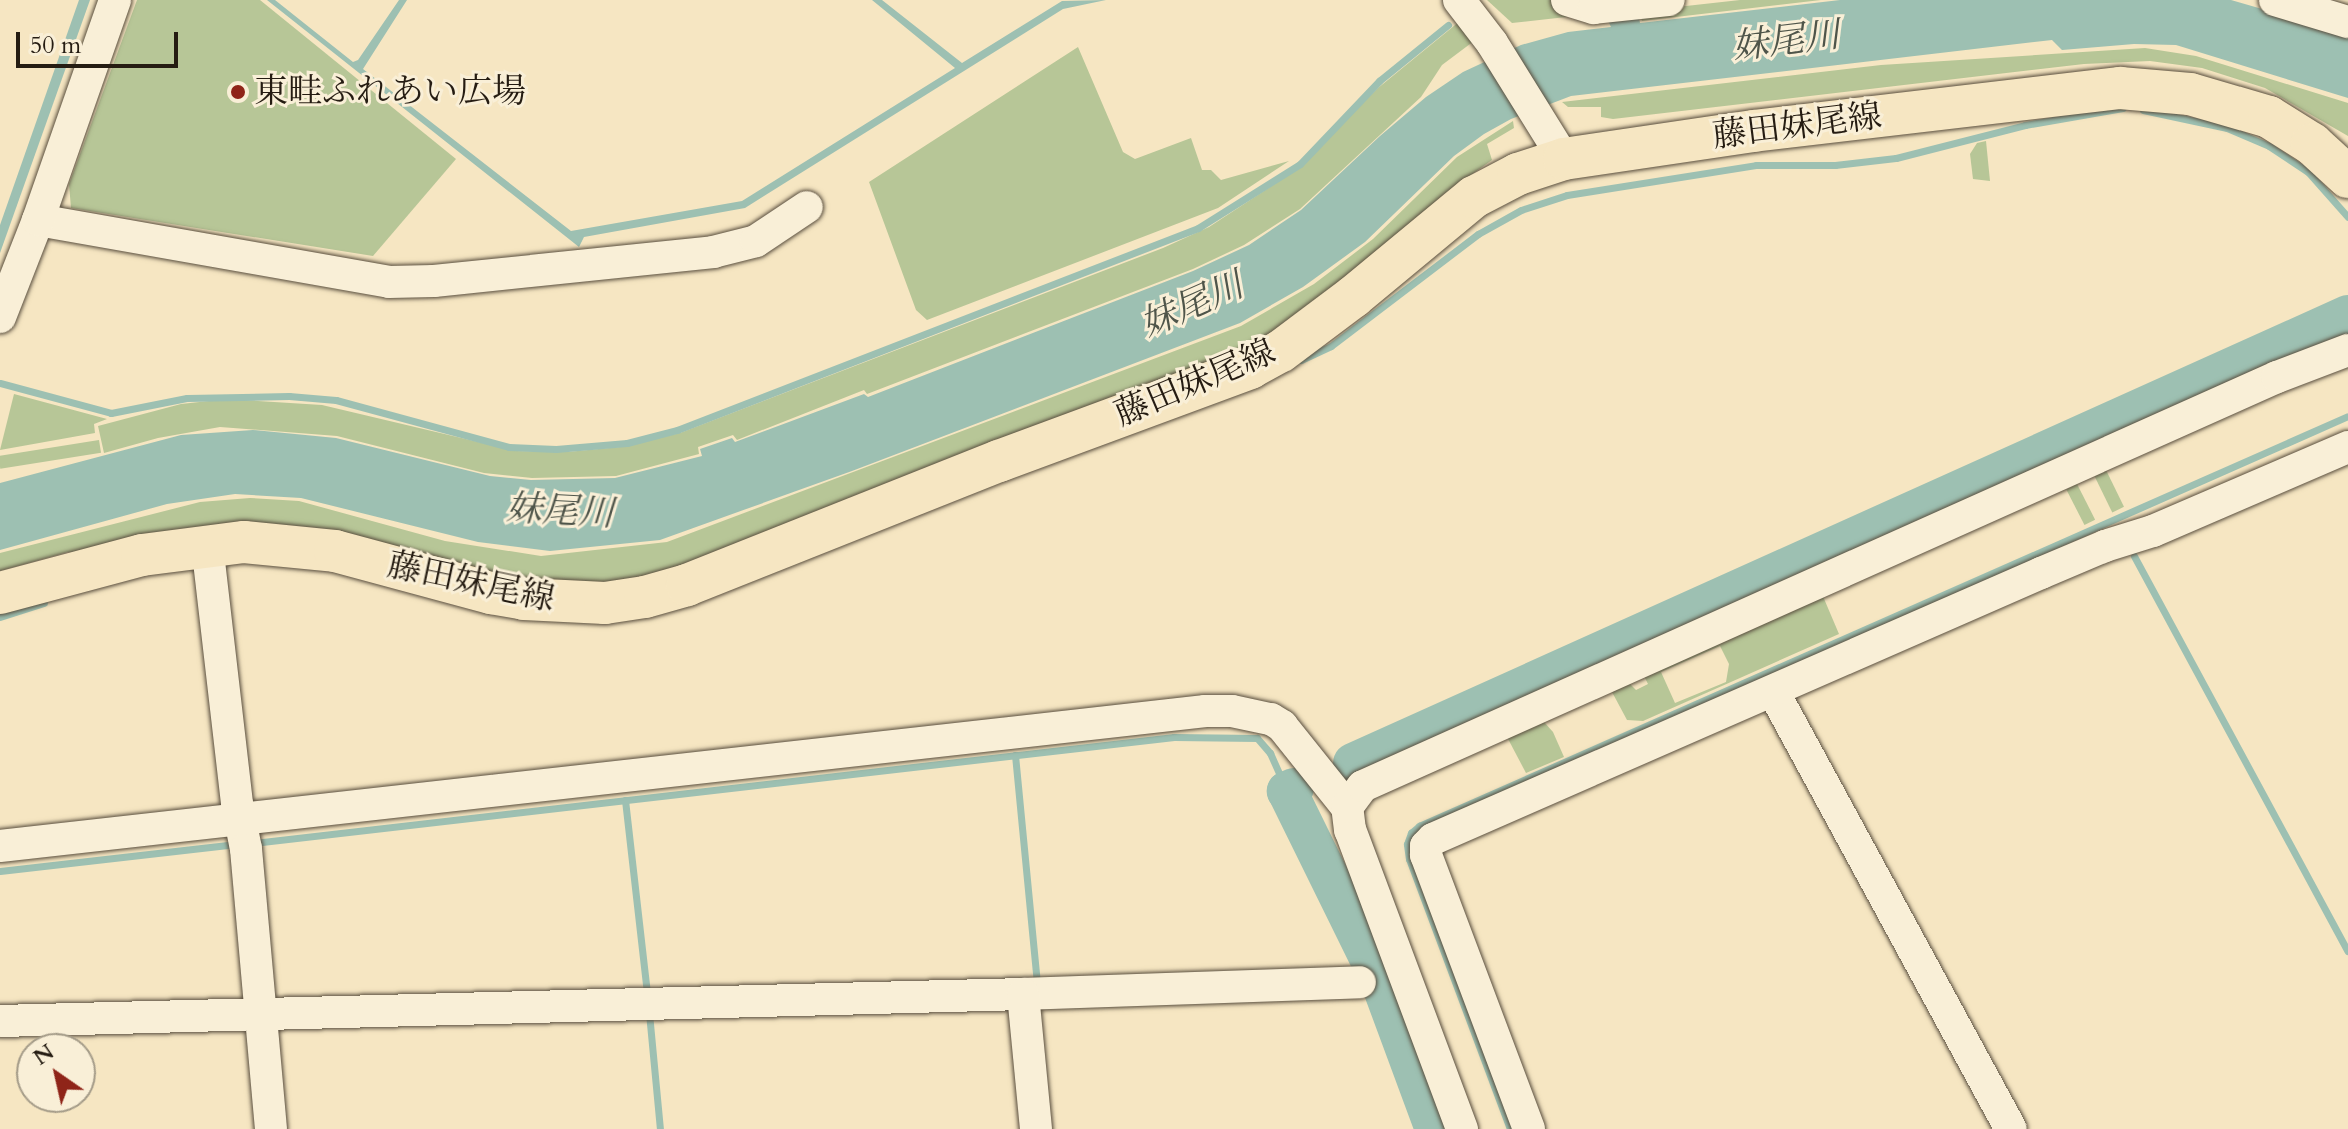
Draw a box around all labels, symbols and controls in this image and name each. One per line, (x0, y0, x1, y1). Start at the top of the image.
water label: 妹尾川 (1730, 13, 1842, 69)
scale bar (20, 16, 182, 66)
text: 50 m (30, 29, 81, 62)
place label: 東畦ふれあい広場 (254, 72, 526, 112)
marker: 東畦ふれあい広場 (229, 83, 247, 101)
street label: 藤田妹尾線 (1710, 95, 1884, 157)
water label: 妹尾川 (1134, 263, 1250, 347)
street label: 藤田妹尾線 (1109, 331, 1281, 435)
water label: 妹尾川 (505, 487, 615, 535)
street label: 藤田妹尾線 (384, 544, 558, 620)
north arrow (16, 1033, 96, 1113)
text: N (27, 1037, 60, 1073)

